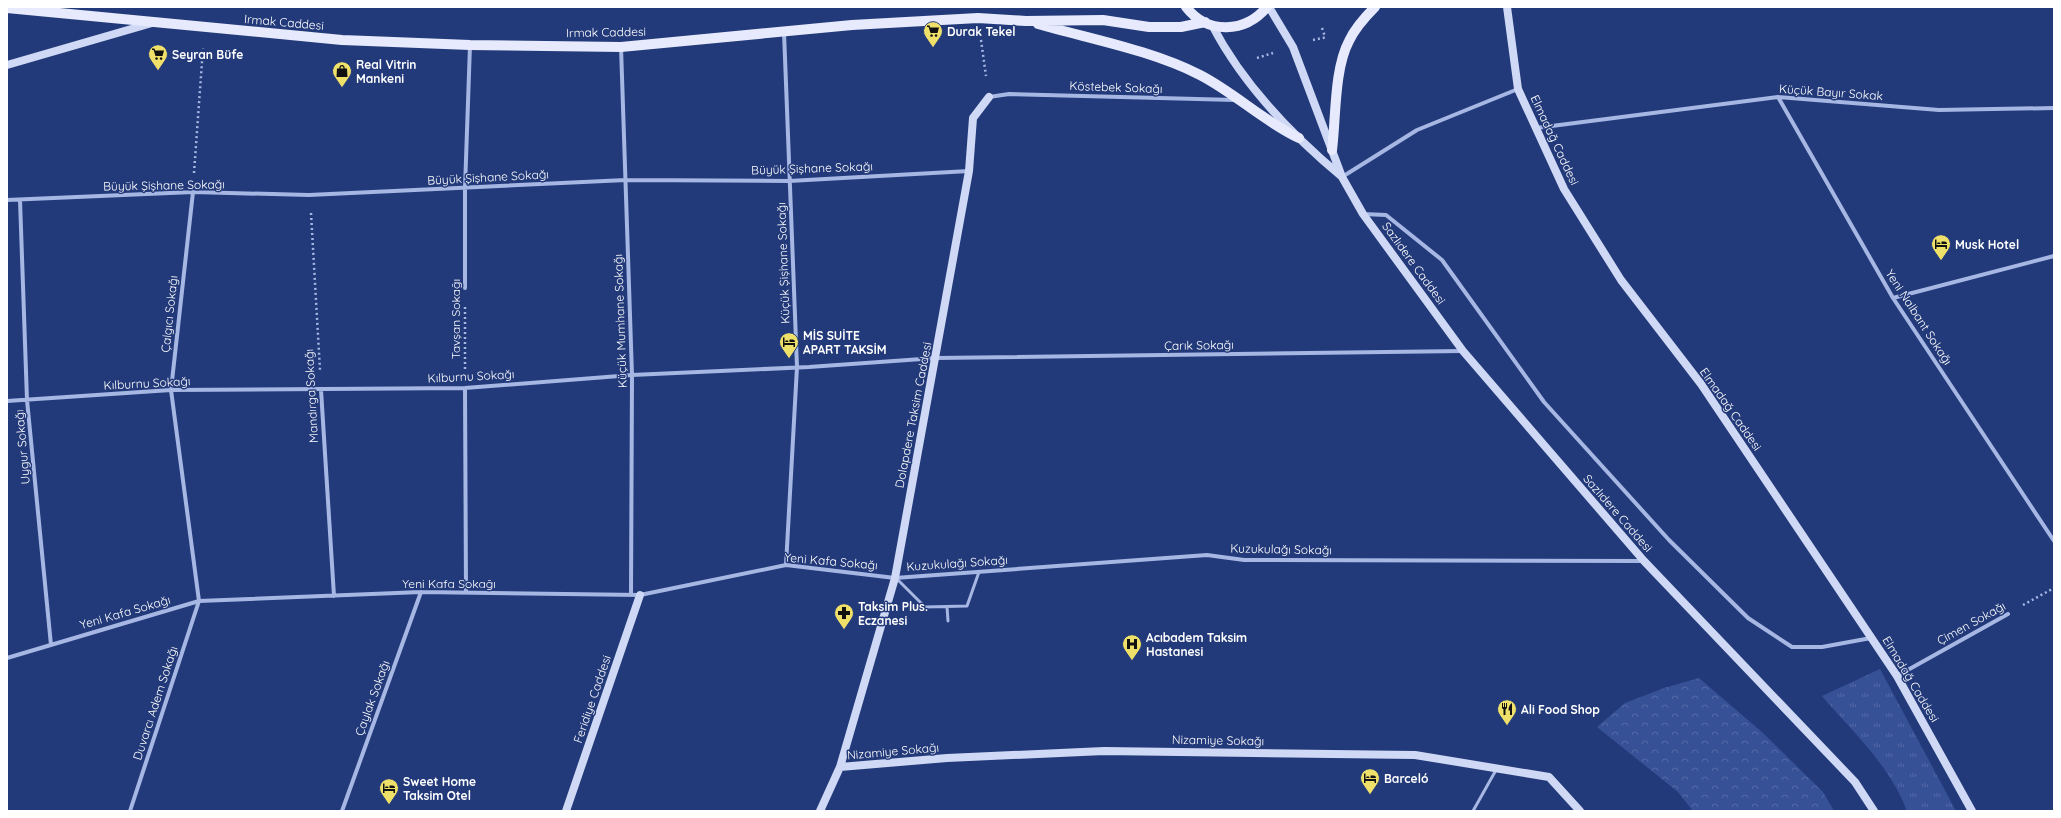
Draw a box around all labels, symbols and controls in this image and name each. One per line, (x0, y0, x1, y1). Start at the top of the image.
street label: Irmak Caddesi (243, 11, 325, 33)
supermarket icon: Durak Tekel (922, 20, 944, 48)
street label: Irmak Caddesi (566, 24, 646, 40)
place label: Durak Tekel (947, 24, 1015, 39)
supermarket icon: Seyran Büfe (147, 43, 169, 71)
place label: Seyran Büfe (172, 47, 243, 62)
place label: Real Vitrin Mankeni (356, 57, 417, 86)
shop icon: Real Vitrin Mankeni (331, 60, 353, 88)
street label: Köstebek Sokağı (1069, 78, 1163, 96)
street label: Küçük Bayır Sokak (1779, 81, 1883, 103)
street label: Elmadağ Caddesi (1528, 93, 1582, 187)
street label: Büyük Şişhane Sokağı (751, 158, 873, 178)
street label: Büyük Şişhane Sokağı (427, 166, 549, 188)
street label: Büyük Şişhane Sokağı (103, 176, 225, 194)
street label: Küçük Şişhane Sokağı (773, 202, 793, 324)
street label: Sazlıdere Caddesi (1379, 219, 1449, 307)
hotel icon: Musk Hotel (1930, 233, 1952, 261)
place label: Musk Hotel (1955, 237, 2019, 252)
street label: Küçük Mumhane Sokağı (610, 254, 630, 388)
street label: Yeni Nalbant Sokağı (1882, 266, 1956, 368)
street label: Çalgıcı Sokağı (157, 275, 181, 353)
street label: Tavşan Sokağı (448, 279, 463, 359)
place label: MİS SUİTE APART TAKSİM (803, 328, 887, 357)
hotel icon: MİS SUİTE APART TAKSİM (778, 331, 800, 359)
street label: Çarık Sokağı (1164, 337, 1234, 353)
street label: Dolapdere Taksim Caddesi (891, 341, 935, 489)
street label: Mandırga Sokağı (301, 349, 321, 443)
street label: Elmadağ Caddesi (1697, 365, 1765, 453)
street label: Kılburnu Sokağı (427, 366, 515, 386)
street label: Kılburnu Sokağı (103, 373, 191, 393)
street label: Uygur Sokağı (11, 409, 33, 485)
street label: Sazlıdere Caddesi (1580, 471, 1656, 555)
street label: Kuzukulağı Sokağı (1230, 541, 1332, 557)
street label: Yeni Kafa Sokağı (784, 549, 878, 573)
street label: Kuzukulağı Sokağı (906, 552, 1008, 574)
street label: Yeni Kafa Sokağı (402, 576, 496, 591)
street label: Yeni Kafa Sokağı (78, 592, 172, 632)
street label: Çimen Sokağı (1934, 598, 2008, 648)
place label: Taksim Plus. Eczanesi (858, 599, 928, 628)
pharmacy icon: Taksim Plus. Eczanesi (833, 602, 855, 630)
place label: Acıbadem Taksim Hastanesi (1146, 630, 1247, 659)
hospital icon: Acıbadem Taksim Hastanesi (1121, 633, 1143, 661)
street label: Elmadağ Caddesi (1879, 633, 1943, 725)
street label: Duvarcı Adem Sokağı (129, 644, 181, 762)
street label: Feridiye Caddesi (570, 653, 614, 745)
street label: Çaylak Sokağı (351, 658, 393, 738)
restaurant icon: Ali Food Shop (1496, 698, 1518, 726)
place label: Ali Food Shop (1521, 702, 1600, 717)
street label: Nizamiye Sokağı (1172, 732, 1264, 748)
street label: Nizamiye Sokağı (846, 740, 940, 762)
hotel icon: Barceló (1359, 767, 1381, 795)
place label: Barceló (1384, 771, 1429, 786)
place label: Sweet Home Taksim Otel (403, 774, 476, 803)
hotel icon: Sweet Home Taksim Otel (378, 777, 400, 805)

